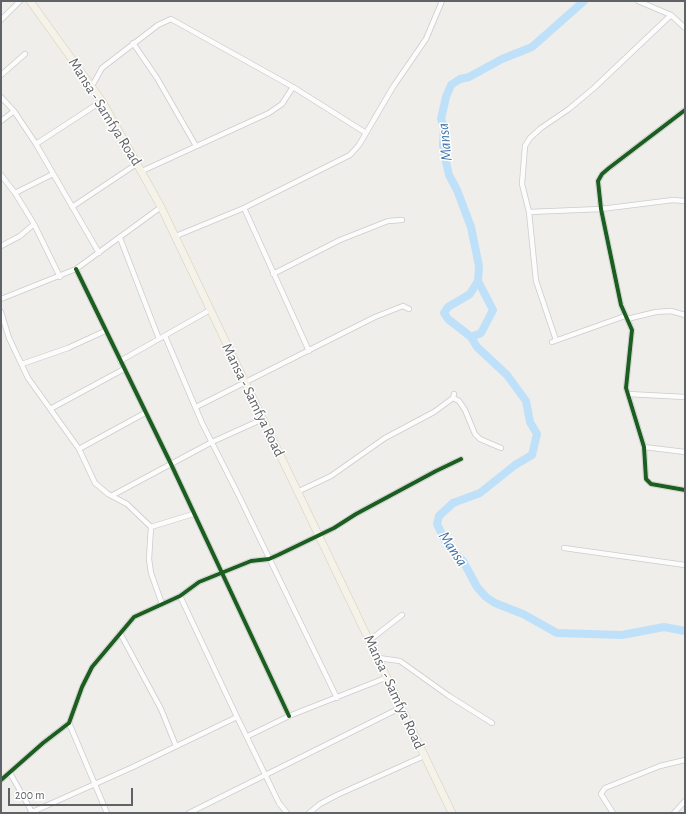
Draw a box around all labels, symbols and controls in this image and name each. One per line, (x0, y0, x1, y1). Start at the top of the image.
street label: Mansa - Samfya Road (65, 55, 145, 169)
water label: Mansa (433, 122, 457, 162)
street label: Mansa - Samfya Road (218, 340, 288, 460)
water label: Mansa (434, 528, 472, 570)
street label: Mansa - Samfya Road (360, 632, 428, 752)
scale bar (10, 780, 135, 806)
text: 200 m (15, 789, 45, 801)

